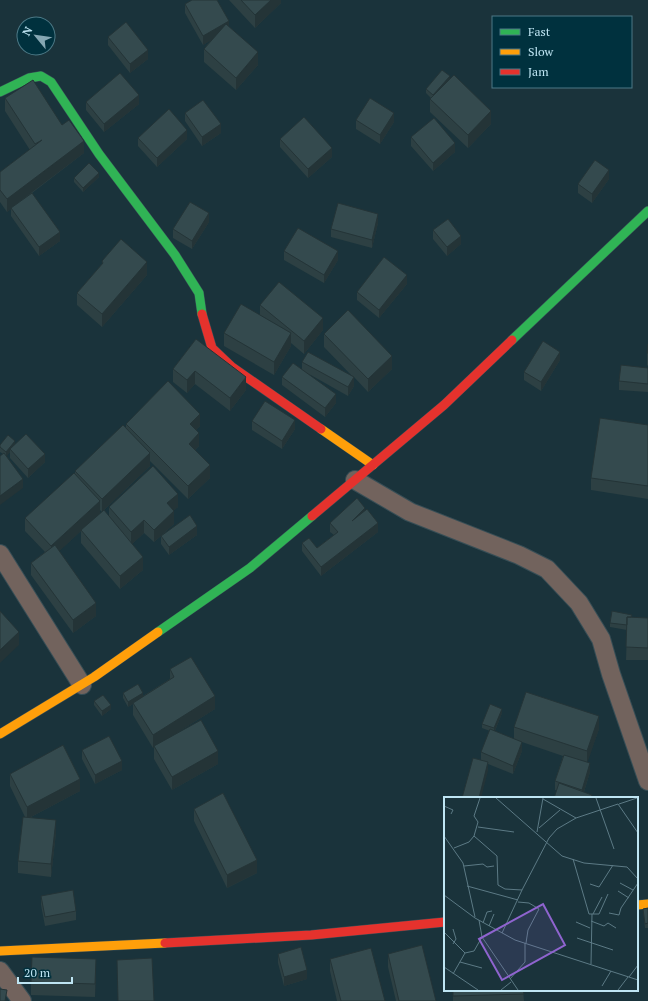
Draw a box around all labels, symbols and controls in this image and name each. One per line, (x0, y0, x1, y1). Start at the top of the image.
north arrow (16, 16, 56, 56)
legend (492, 16, 632, 88)
text: N (19, 24, 36, 38)
text: Fast (528, 24, 551, 39)
text: Slow (528, 44, 554, 59)
text: Jam (528, 64, 549, 79)
inset map (444, 797, 638, 991)
scale bar (18, 959, 72, 985)
text: 20 m (24, 965, 51, 980)

